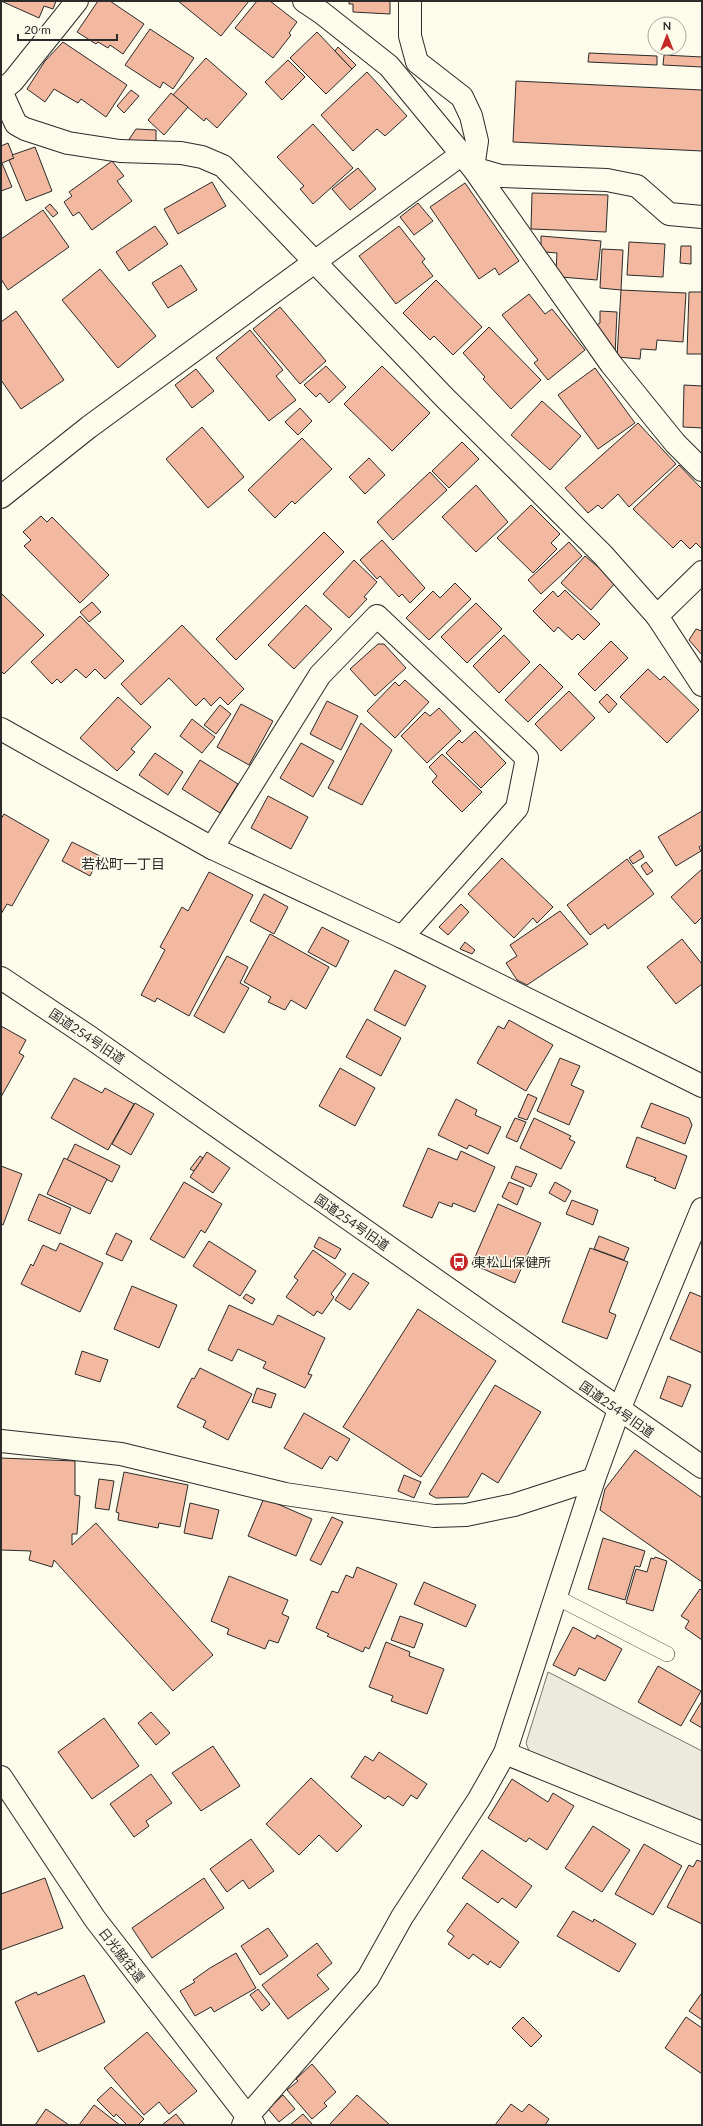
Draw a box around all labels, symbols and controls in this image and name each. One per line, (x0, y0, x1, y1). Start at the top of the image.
scale bar (18, 16, 117, 42)
north arrow (647, 16, 687, 56)
text: N (663, 19, 671, 32)
text: 20 m (24, 22, 51, 37)
district label: 若松町一丁目 (81, 855, 165, 872)
street label: 国道254号旧道 (46, 1005, 128, 1067)
street label: 国道254号旧道 (312, 1190, 392, 1254)
bus stop icon: 東松山保健所 (448, 1251, 470, 1273)
place label: 東松山保健所 (473, 1254, 551, 1270)
street label: 国道254号旧道 (577, 1377, 657, 1441)
street label: 日光脇往還 (96, 1924, 148, 1986)

